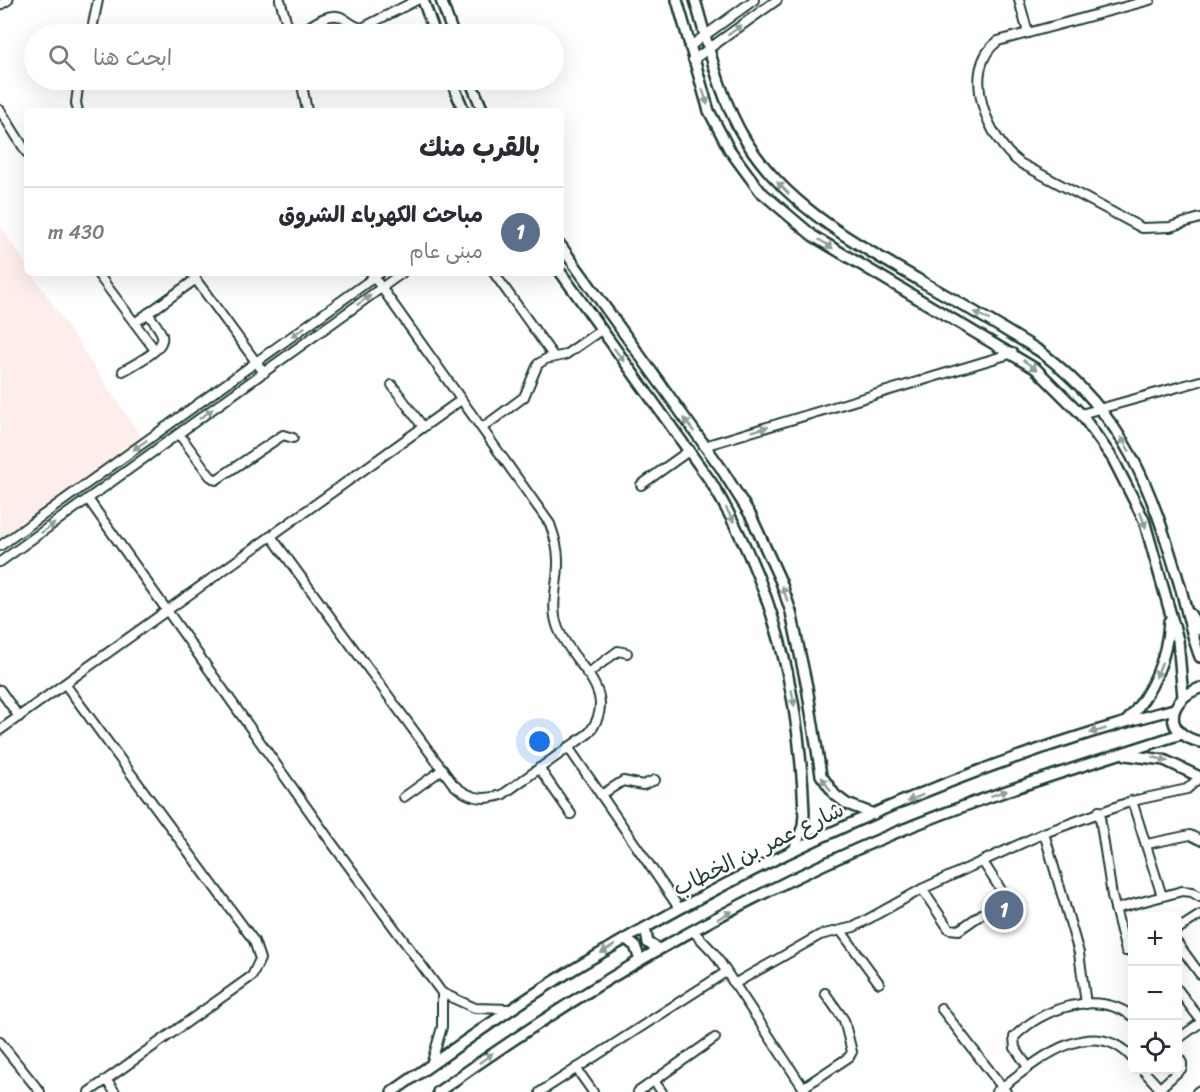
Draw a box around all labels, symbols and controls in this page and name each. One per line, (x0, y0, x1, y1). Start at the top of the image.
search box (24, 24, 564, 90)
one-way arrow (727, 24, 743, 36)
text: ابحث هنا (93, 38, 172, 77)
icon: search (45, 41, 78, 74)
one-way arrow (700, 88, 710, 106)
text: بالقرب منك (419, 124, 540, 170)
one-way arrow (777, 182, 791, 196)
text: مباحث الكهرباء الشروق (279, 195, 483, 234)
text: 430 m (48, 215, 105, 250)
text: 1 (516, 215, 525, 250)
text: مبنى عام (409, 234, 483, 269)
one-way arrow (818, 238, 834, 249)
one-way arrow (357, 295, 372, 307)
one-way arrow (973, 311, 990, 321)
one-way arrow (291, 326, 307, 338)
one-way arrow (613, 346, 625, 362)
one-way arrow (1021, 359, 1037, 371)
one-way arrow (198, 409, 213, 421)
one-way arrow (683, 418, 695, 434)
one-way arrow (751, 424, 769, 433)
one-way arrow (1120, 436, 1131, 452)
one-way arrow (132, 439, 147, 451)
one-way arrow (725, 506, 735, 523)
one-way arrow (1139, 512, 1149, 530)
one-way arrow (39, 522, 55, 534)
one-way arrow (780, 585, 789, 603)
one-way arrow (1154, 661, 1163, 679)
one-way arrow (789, 689, 798, 708)
your location (525, 727, 554, 756)
one-way arrow (1089, 727, 1107, 736)
one-way arrow (1152, 755, 1170, 764)
one-way arrow (821, 775, 832, 792)
one-way arrow (990, 788, 1008, 797)
street label: شارع عمر بن الخطاب (666, 790, 851, 907)
one-way arrow (905, 793, 923, 803)
pin: 1 (984, 888, 1024, 932)
one-way arrow (717, 910, 734, 920)
map controls (1128, 912, 1182, 1074)
button: + (1128, 912, 1182, 966)
one-way arrow (599, 944, 616, 954)
button: − (1128, 966, 1182, 1020)
button: locate (1128, 1020, 1182, 1074)
one-way arrow (477, 1052, 493, 1064)

